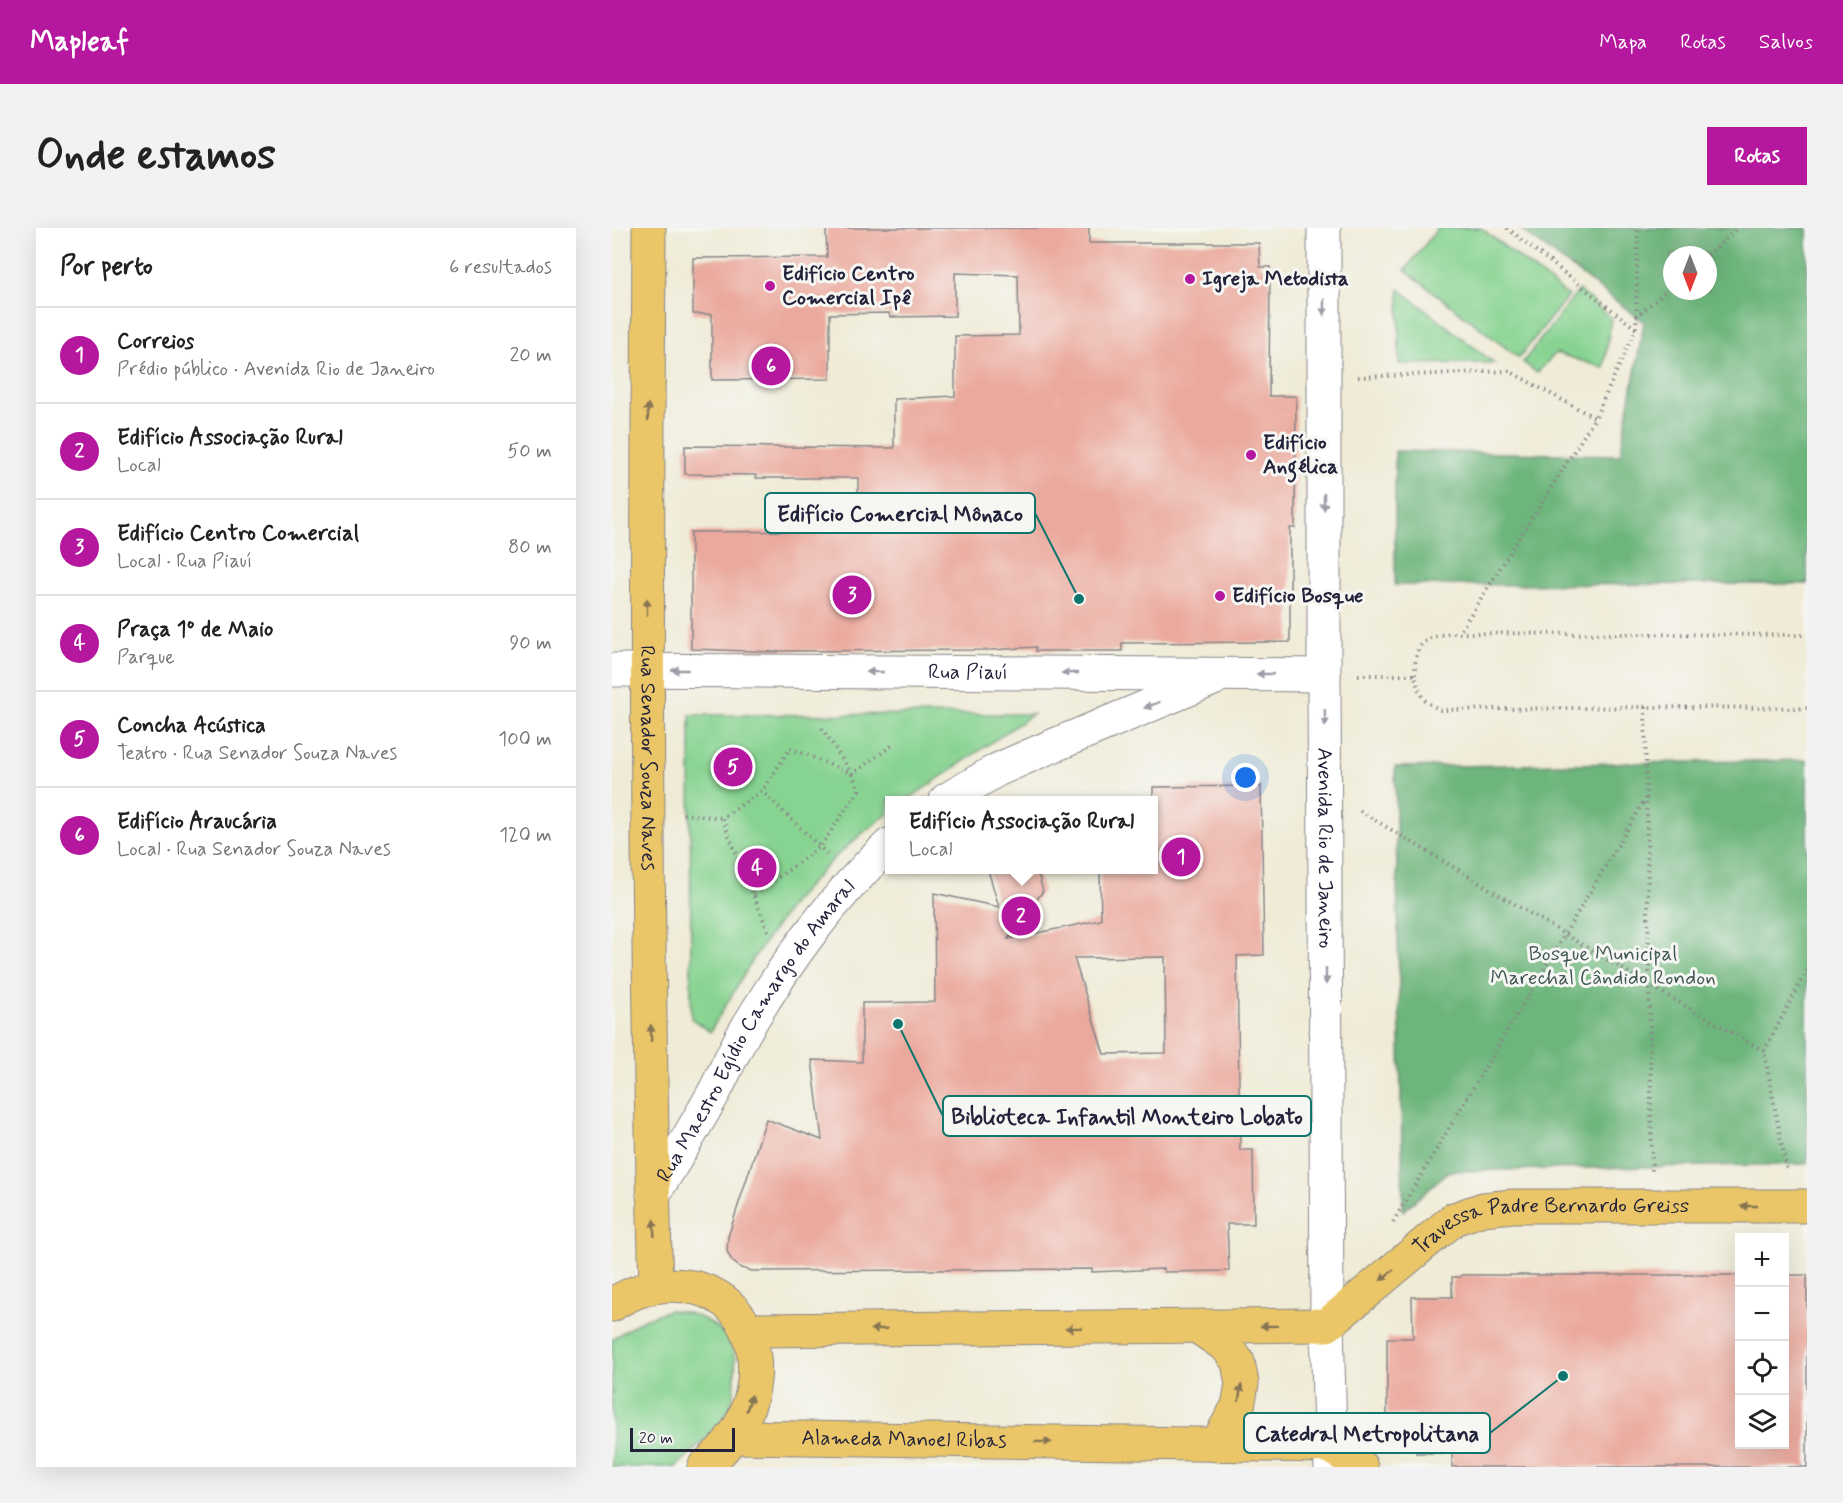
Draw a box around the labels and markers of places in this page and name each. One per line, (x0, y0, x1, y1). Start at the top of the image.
place label: Edifício Centro Comercial Ipê (782, 260, 915, 312)
place label: Igreja Metodista (1202, 265, 1349, 293)
marker: Igreja Metodista (1183, 272, 1197, 286)
marker: Edifício Centro Comercial Ipê (763, 279, 777, 293)
pin: 6 (752, 344, 790, 388)
place label: Edifício Angélica (1263, 429, 1338, 483)
marker: Edifício Angélica (1244, 448, 1258, 462)
callout: Edifício Comercial Mônaco (765, 493, 1035, 533)
pin: 3 (832, 572, 872, 617)
place label: Edifício Bosque (1232, 582, 1364, 610)
marker: Edifício Bosque (1213, 589, 1227, 603)
pin: 5 (714, 744, 752, 790)
pin: 1 (1162, 834, 1200, 880)
pin: 4 (738, 846, 776, 890)
pin: 2 (1002, 894, 1040, 938)
callout: Biblioteca Infantil Monteiro Lobato (943, 1096, 1311, 1136)
callout: Catedral Metropolitana (1244, 1413, 1490, 1453)

